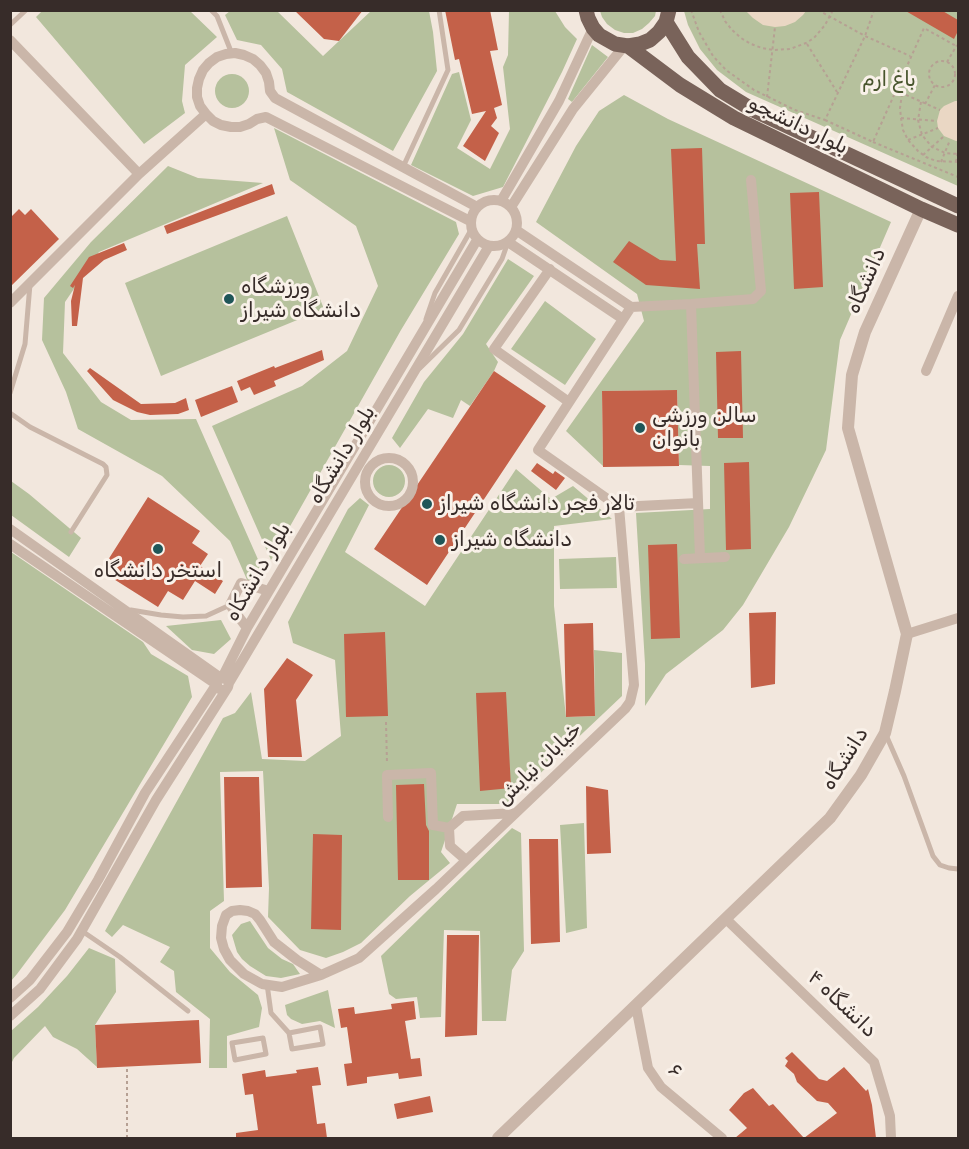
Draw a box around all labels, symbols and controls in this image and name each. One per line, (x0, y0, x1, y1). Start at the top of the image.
park label: باغ ارم (862, 67, 916, 93)
street label: بلوار دانشجو (744, 90, 852, 160)
street label: دانشگاه (840, 244, 892, 318)
place label: ورزشگاه دانشگاه شیراز (241, 274, 361, 324)
marker: ورزشگاه دانشگاه شیراز (222, 292, 236, 306)
street label: بلوار دانشگاه (303, 401, 381, 509)
place label: سالن ورزشی بانوان (652, 403, 757, 453)
marker: سالن ورزشی بانوان (633, 421, 647, 435)
place label: تالار فجر دانشگاه شیراز (439, 491, 635, 517)
marker: تالار فجر دانشگاه شیراز (420, 497, 434, 511)
street label: بلوار دانشکاه (220, 518, 296, 626)
place label: دانشگاه شیراز (452, 527, 572, 553)
marker: دانشگاه شیراز (433, 533, 447, 547)
marker: استخر دانشگاه (151, 542, 165, 556)
place label: استخر دانشگاه (94, 558, 222, 584)
street label: خیابان نیایش (491, 717, 587, 811)
street label: دانشگاه (816, 723, 874, 795)
street label: ۴ دانشگاه (802, 965, 882, 1043)
street label: ۶ (662, 1059, 688, 1083)

